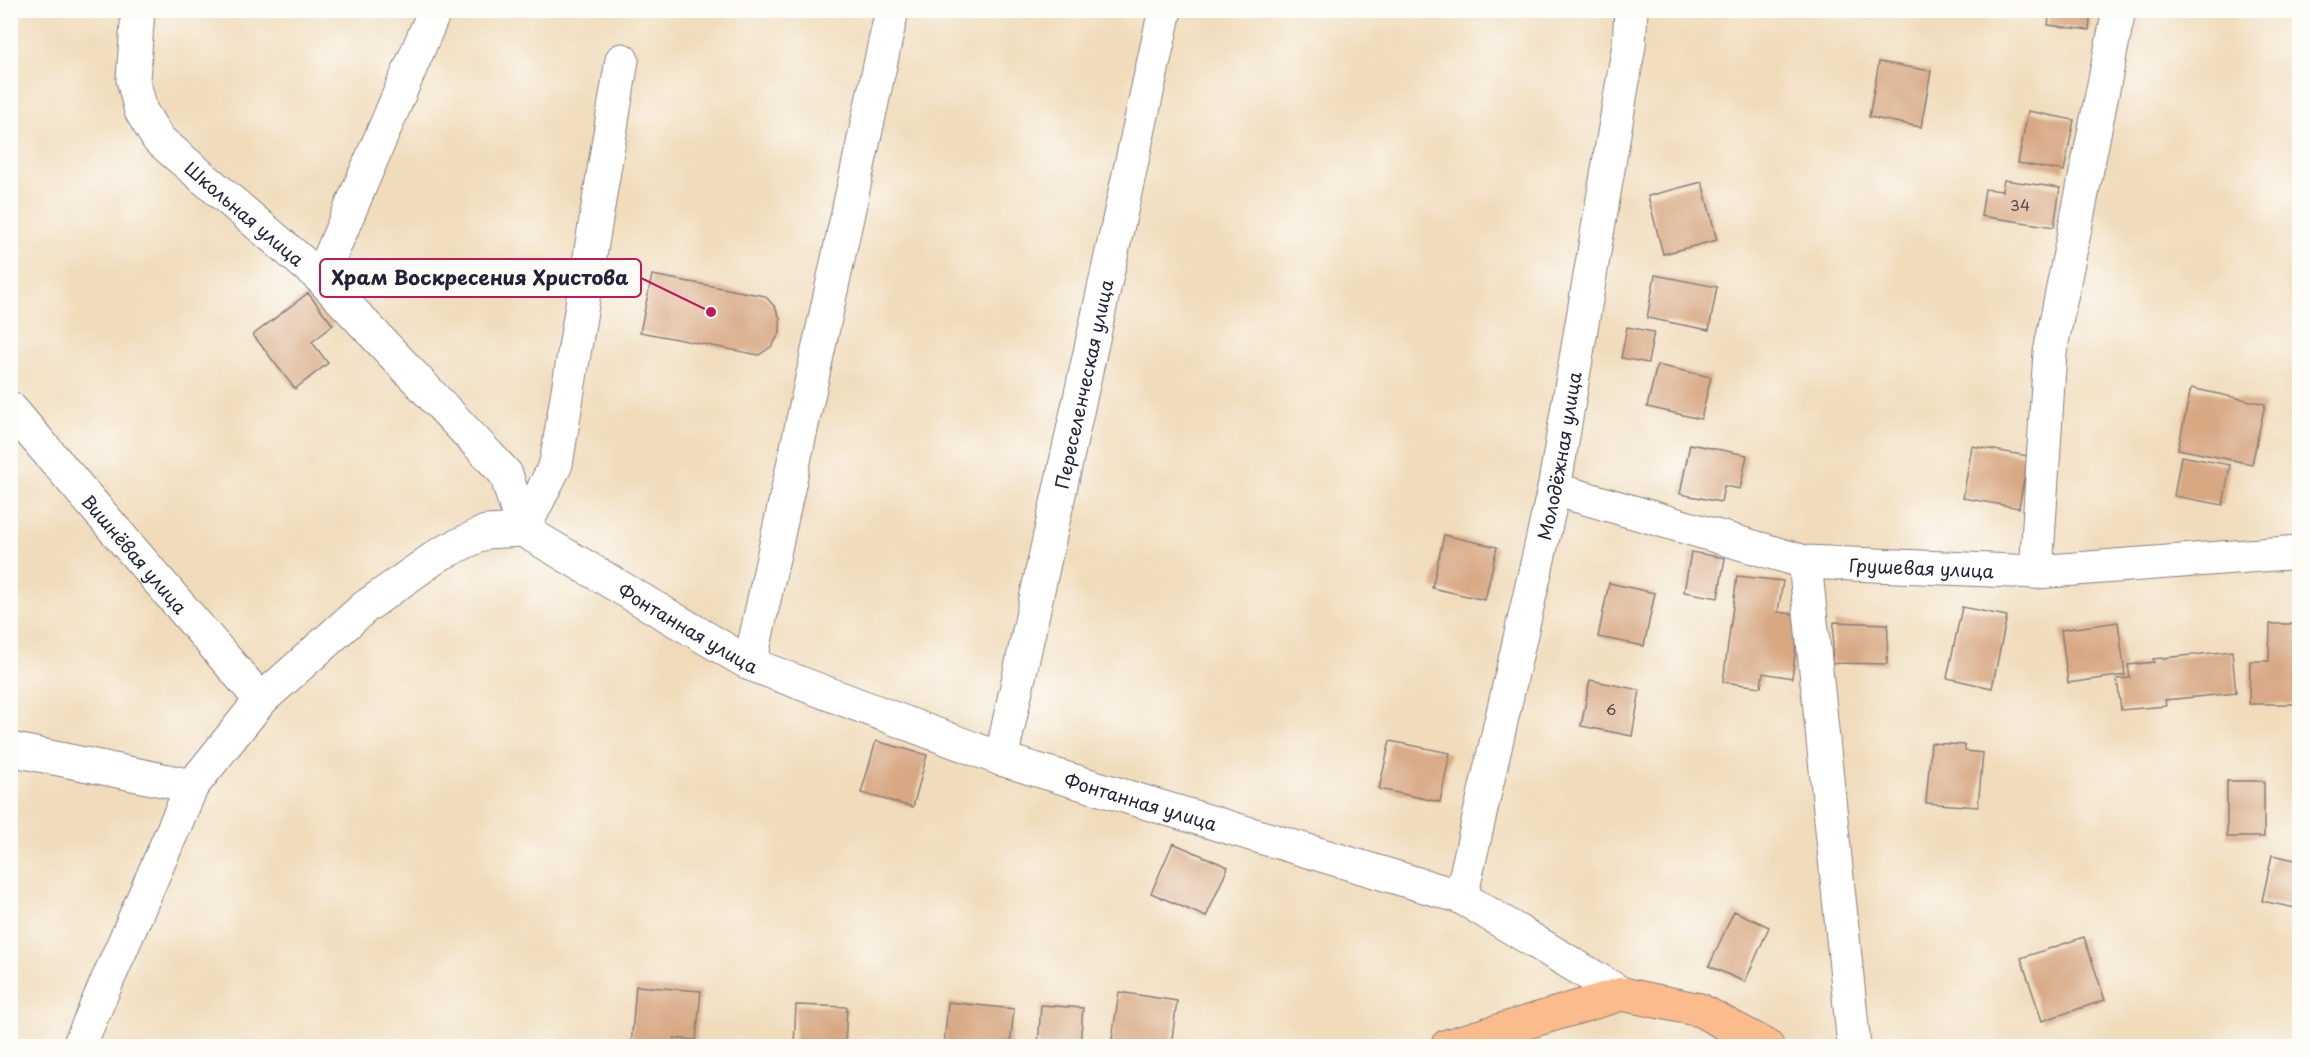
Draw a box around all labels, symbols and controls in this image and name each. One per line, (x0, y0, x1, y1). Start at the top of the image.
street label: Школьная улица (179, 154, 311, 272)
house number: 34 (2010, 193, 2030, 216)
callout: Храм Воскресения Христова (320, 259, 641, 297)
text: Храм Воскресения Христова (331, 262, 629, 292)
street label: Переселенческая улица (1047, 276, 1119, 491)
street label: Молодёжная улица (1529, 369, 1587, 543)
street label: Вишнёвая улица (76, 488, 195, 620)
street label: Грушевая улица (1848, 550, 1995, 584)
street label: Фонтанная улица (613, 576, 762, 679)
house number: 6 (1606, 697, 1616, 720)
street label: Фонтанная улица (1061, 765, 1221, 837)

